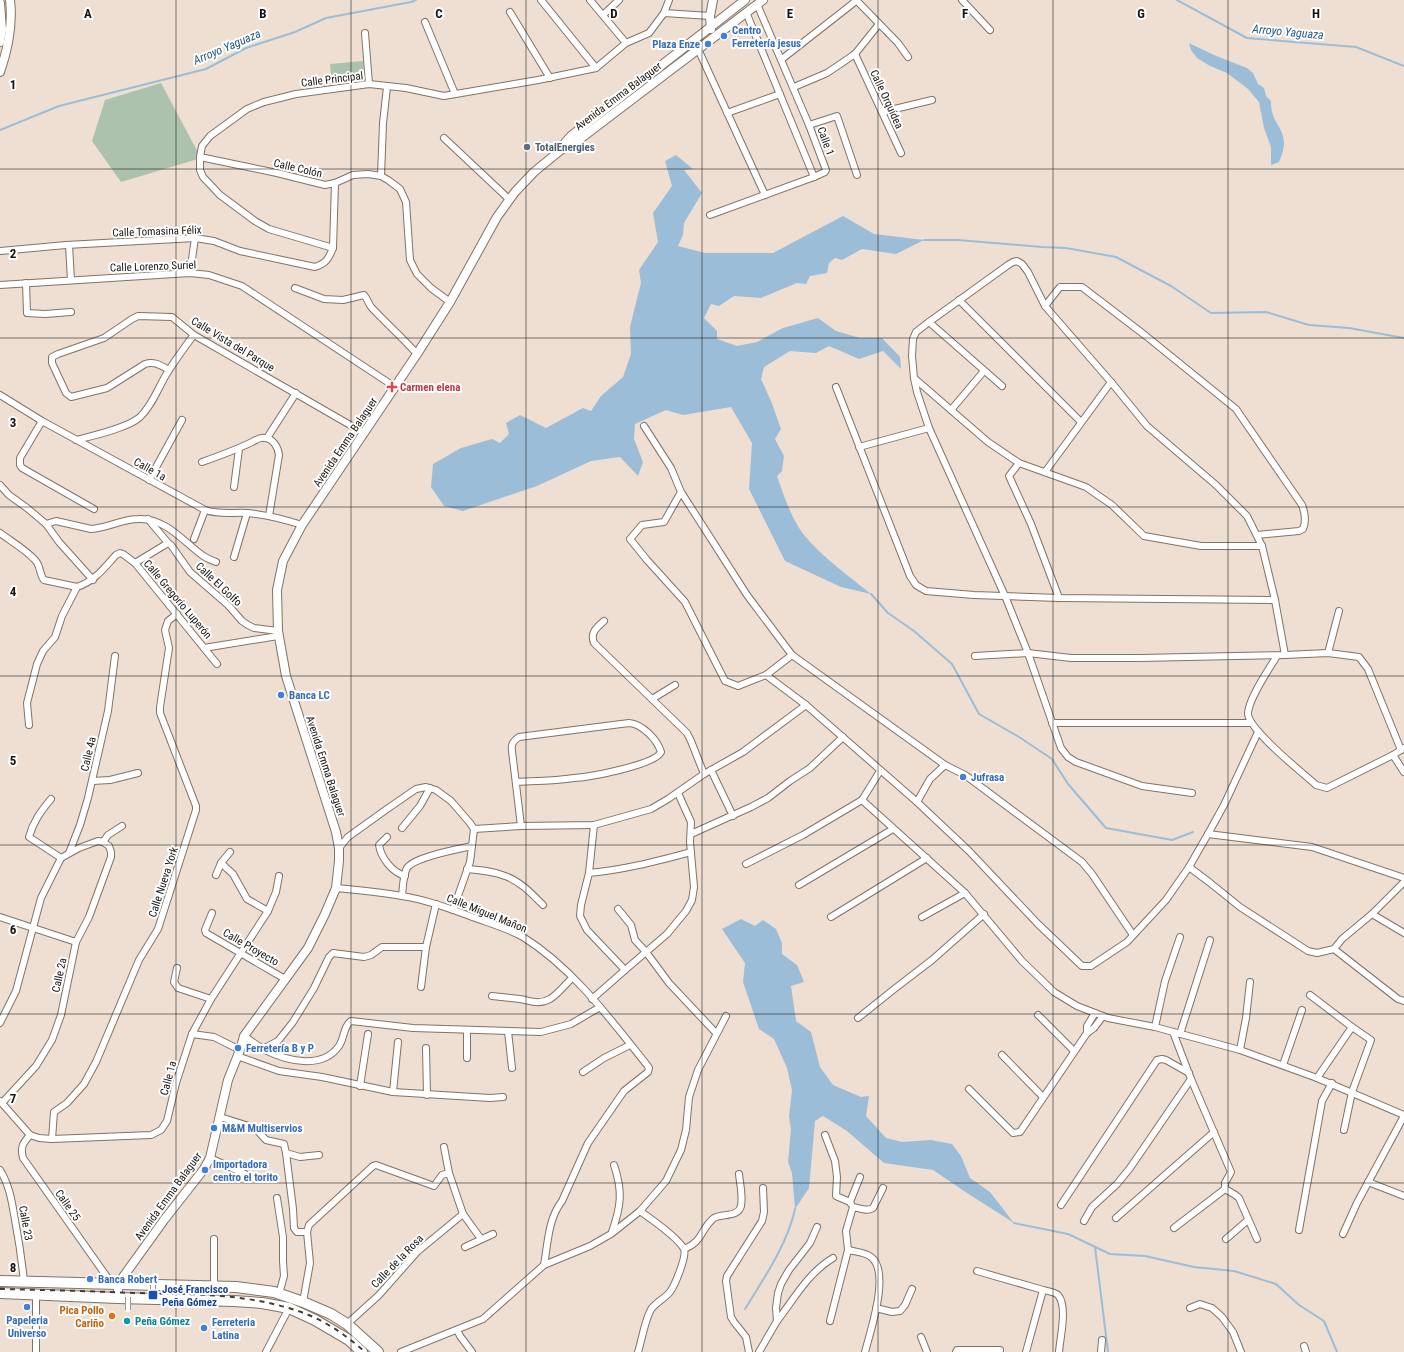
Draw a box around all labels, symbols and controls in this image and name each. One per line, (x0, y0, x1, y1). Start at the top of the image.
text: A (84, 6, 92, 21)
text: B (259, 6, 267, 21)
text: C (435, 6, 443, 21)
text: D (610, 6, 618, 21)
text: E (787, 6, 794, 21)
text: F (962, 6, 968, 21)
text: G (1137, 6, 1145, 21)
text: H (1312, 6, 1320, 21)
water label: Arroyo Yaguaza (1251, 22, 1324, 42)
place label: Centro Ferretería jesus (732, 24, 801, 50)
water label: Arroyo Yaguaza (190, 27, 263, 68)
marker: Centro Ferretería jesus (719, 31, 729, 41)
place label: Plaza Enze (652, 38, 700, 51)
marker: Plaza Enze (703, 39, 713, 49)
street label: Avenida Emma Balaguer (572, 59, 665, 133)
street label: Calle Orquídea (867, 68, 906, 131)
street label: Calle Principal (300, 69, 364, 90)
text: 1 (10, 77, 16, 92)
street label: Calle 1 (814, 125, 837, 157)
place label: TotalEnergies (535, 141, 595, 154)
marker: TotalEnergies (522, 142, 532, 152)
street label: Calle Colón (272, 157, 323, 180)
street label: Calle Tomasina Félix (112, 223, 202, 240)
text: 2 (10, 246, 17, 261)
street label: Calle Lorenzo Suriel (110, 259, 196, 274)
street label: Calle Vista del Parque (189, 314, 277, 375)
place label: Carmen elena (400, 381, 460, 394)
marker: Carmen elena (387, 382, 397, 392)
street label: Avenida Emma Balaguer (311, 395, 381, 489)
text: 3 (10, 415, 16, 430)
street label: Calle 1a (131, 455, 168, 484)
street label: Calle Gregorio Luperón (141, 557, 214, 641)
street label: Calle El Golfo (193, 560, 245, 609)
text: 4 (10, 584, 17, 599)
place label: Banca LC (289, 689, 330, 702)
marker: Banca LC (276, 690, 286, 700)
street label: Avenida Emma Balaguer (303, 714, 348, 819)
street label: Calle 4a (78, 736, 99, 773)
text: 5 (10, 753, 17, 768)
place label: Jufrasa (971, 771, 1004, 784)
marker: Jufrasa (958, 772, 968, 782)
street label: Calle Nueva York (146, 845, 181, 919)
street label: Calle Miguel Mañon (445, 891, 529, 936)
text: 6 (10, 922, 17, 937)
street label: Calle Proyecto (220, 926, 281, 969)
street label: Calle 2a (49, 957, 69, 994)
place label: Ferretería B y P (246, 1042, 314, 1055)
marker: Ferretería B y P (233, 1043, 243, 1053)
street label: Calle 1a (158, 1060, 179, 1097)
text: 7 (10, 1091, 17, 1106)
place label: M&M Multiservios (222, 1122, 302, 1135)
marker: M&M Multiservios (209, 1123, 219, 1133)
street label: Avenida Emma Balaguer (132, 1149, 205, 1243)
place label: Importadora centro el torito (213, 1158, 278, 1184)
marker: Importadora centro el torito (200, 1165, 210, 1175)
street label: Calle 25 (52, 1187, 83, 1223)
street label: Calle 23 (16, 1205, 35, 1242)
street label: Calle de la Rosa (369, 1232, 426, 1291)
text: 8 (10, 1260, 16, 1275)
place label: Banca Robert (98, 1273, 158, 1286)
marker: Banca Robert (85, 1274, 95, 1284)
place label: José Francisco Peña Gómez (162, 1283, 229, 1309)
marker: José Francisco Peña Gómez (147, 1289, 159, 1301)
marker: Papeleria Universo (22, 1302, 32, 1312)
place label: Pica Pollo Cariño (60, 1304, 105, 1330)
marker: Pica Pollo Cariño (107, 1311, 117, 1321)
place label: Papeleria Universo (6, 1314, 48, 1340)
place label: Peña Gómez (135, 1315, 190, 1328)
marker: Peña Gómez (122, 1316, 132, 1326)
place label: Ferreteria Latina (212, 1316, 255, 1342)
marker: Ferreteria Latina (199, 1323, 209, 1333)

